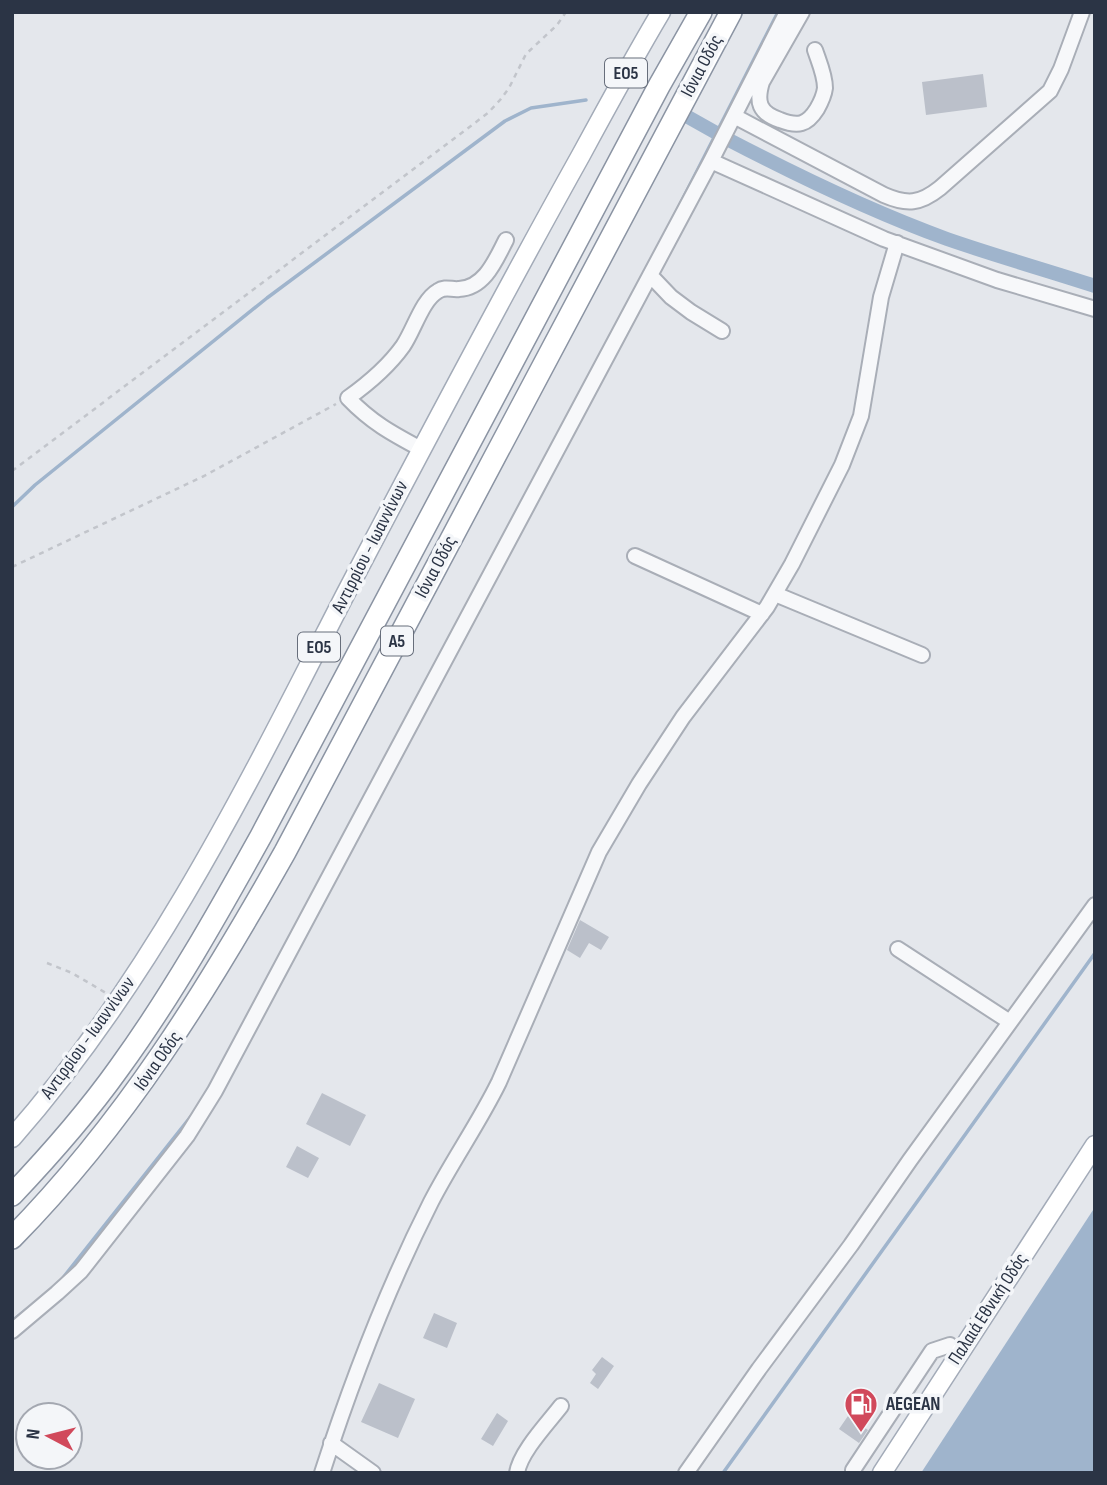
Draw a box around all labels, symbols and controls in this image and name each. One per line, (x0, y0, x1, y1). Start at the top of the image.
street label: Ιόνια Οδός (676, 31, 728, 101)
road number: ΕΟ5 (605, 58, 647, 88)
street label: Αντιρρίου - Ιωαννίνων (326, 477, 413, 618)
street label: Ιόνια Οδός (410, 532, 462, 602)
road number: Α5 (381, 626, 413, 656)
road number: ΕΟ5 (298, 632, 340, 662)
street label: Αντιρρίου - Ιωαννίνων (35, 972, 140, 1104)
street label: Ιόνια Οδός (129, 1027, 187, 1095)
street label: Παλαιά Εθνική Οδός (943, 1249, 1033, 1369)
fuel station icon: AEGEAN (842, 1385, 880, 1434)
place label: AEGEAN (885, 1393, 940, 1416)
north arrow (14, 1401, 84, 1471)
text: N (22, 1428, 46, 1441)

